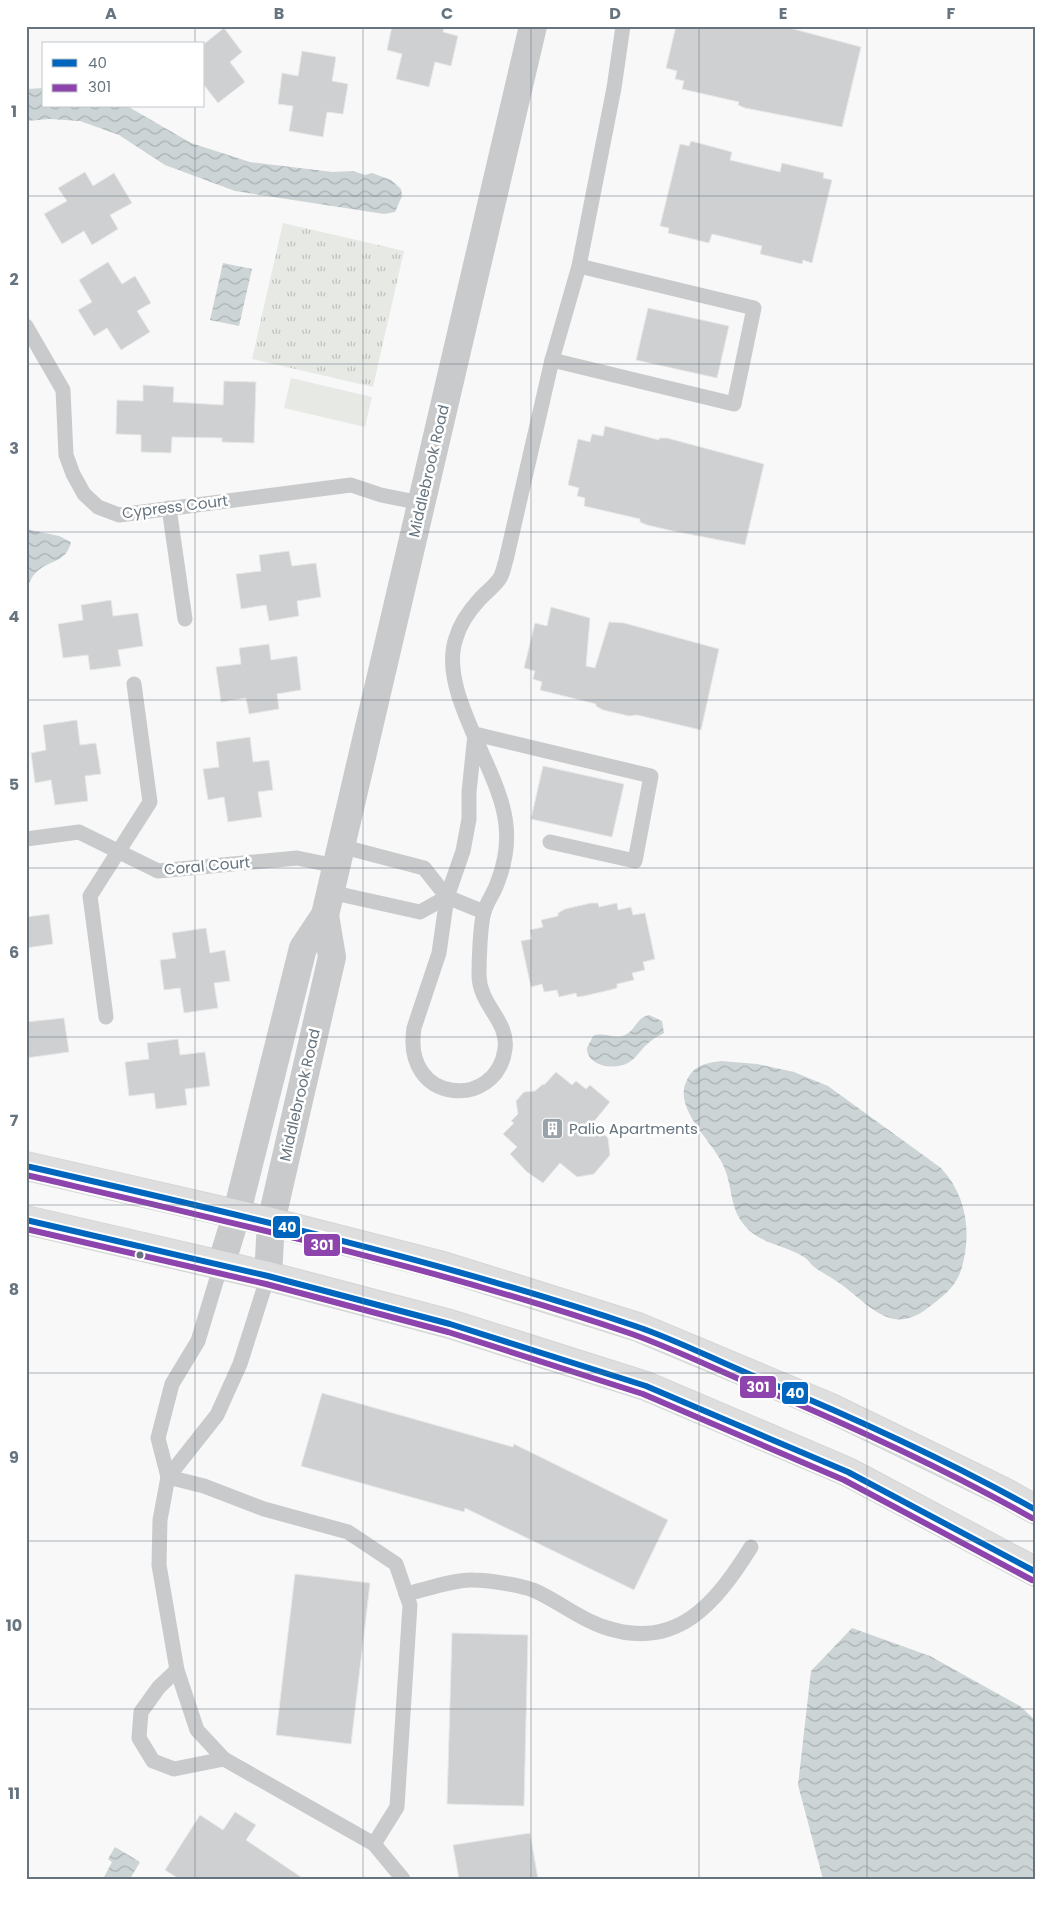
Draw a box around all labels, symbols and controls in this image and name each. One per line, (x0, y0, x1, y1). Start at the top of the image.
text: A (105, 2, 117, 25)
text: B (274, 2, 284, 25)
text: C (441, 2, 453, 25)
text: D (609, 2, 621, 25)
text: E (779, 2, 787, 25)
text: F (947, 2, 956, 25)
legend (42, 42, 205, 108)
text: 40 (88, 52, 107, 73)
text: 301 (88, 76, 111, 97)
text: 1 (11, 100, 17, 123)
text: 2 (9, 268, 19, 291)
street label: Middlebrook Road (403, 402, 454, 539)
text: 3 (9, 437, 19, 460)
street label: Cypress Court (121, 490, 229, 523)
text: 4 (9, 605, 20, 628)
text: 5 (9, 773, 19, 796)
street label: Coral Court (163, 851, 251, 880)
text: 6 (9, 941, 19, 964)
street label: Middlebrook Road (274, 1026, 325, 1163)
text: 7 (10, 1109, 19, 1132)
building icon: Palio Apartments (541, 1117, 565, 1141)
place label: Palio Apartments (569, 1118, 698, 1139)
line badge: 40 (272, 1215, 301, 1239)
text: 40 (278, 1217, 296, 1237)
line badge: 301 (303, 1233, 341, 1257)
text: 301 (311, 1235, 333, 1255)
unlabelled marker (135, 1250, 145, 1260)
text: 8 (9, 1278, 19, 1301)
line badge: 301 (739, 1375, 777, 1399)
text: 301 (747, 1377, 769, 1397)
line badge: 40 (781, 1381, 809, 1405)
text: 40 (786, 1383, 804, 1403)
text: 9 (9, 1446, 19, 1469)
text: 10 (6, 1614, 22, 1637)
text: 11 (8, 1782, 20, 1805)

